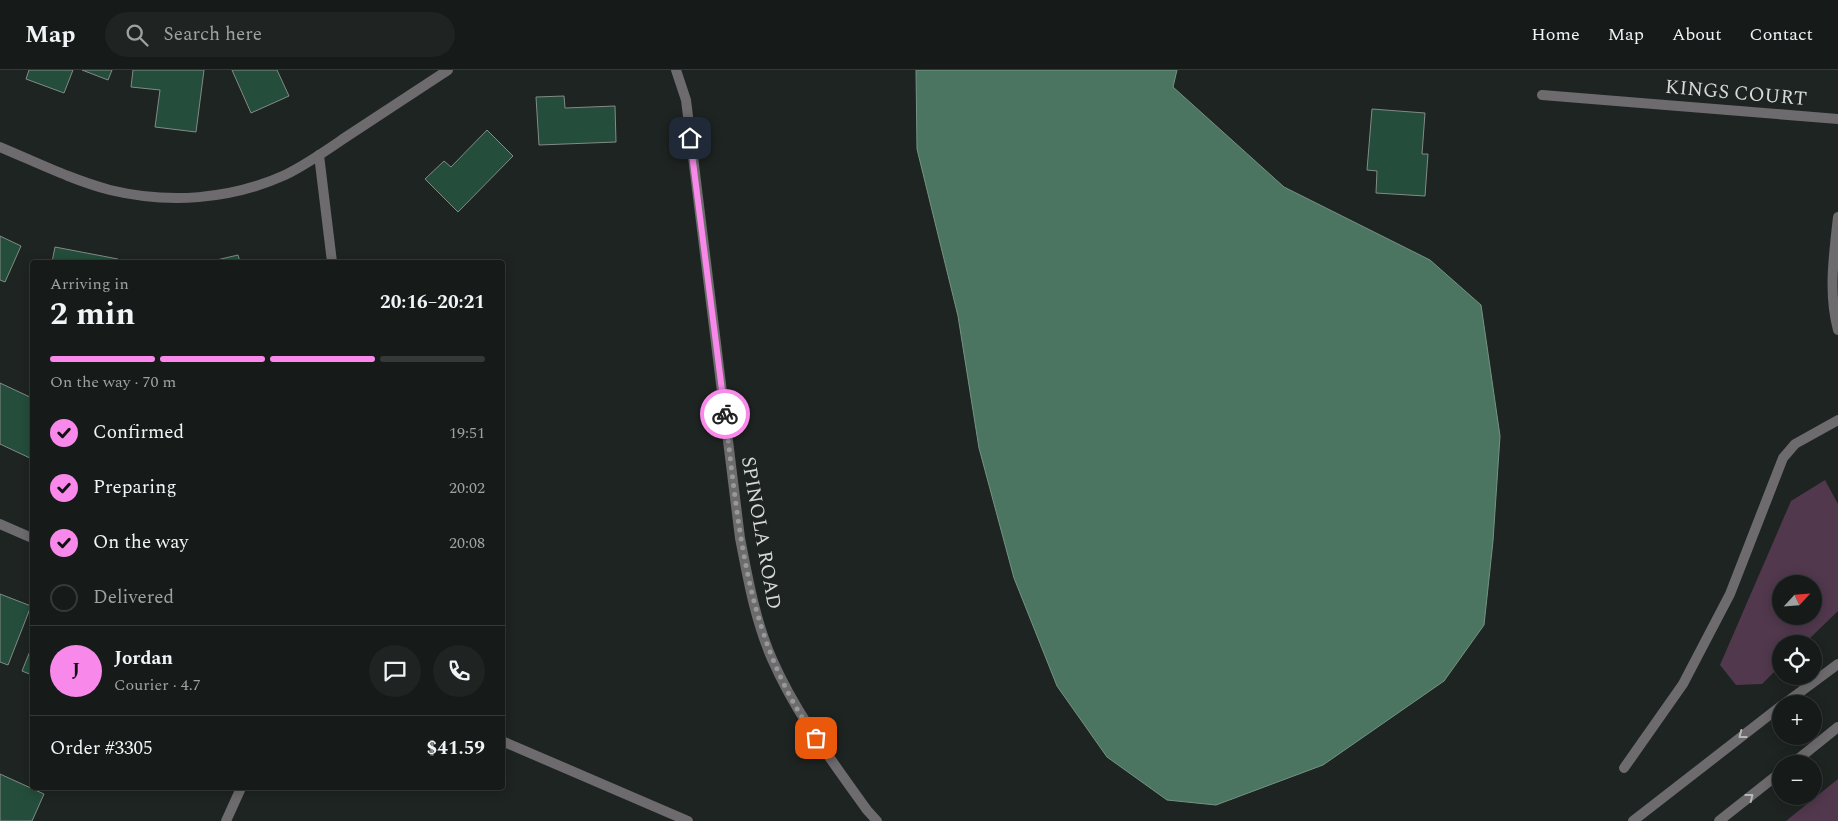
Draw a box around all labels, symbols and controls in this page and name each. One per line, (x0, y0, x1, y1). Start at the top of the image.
search box (105, 12, 455, 57)
text: Map (25, 17, 75, 53)
text: Search here (163, 20, 262, 49)
icon: search (123, 21, 151, 49)
text: Home (1531, 21, 1580, 48)
text: Map (1608, 21, 1644, 48)
text: About (1672, 21, 1722, 48)
text: Contact (1750, 21, 1813, 48)
street label: KINGS COURT (1664, 72, 1808, 114)
pin (669, 117, 711, 159)
icon: home (676, 124, 704, 152)
text: Arriving in (50, 272, 129, 296)
text: 20:16–20:21 (380, 288, 485, 317)
text: 2 min (50, 290, 135, 339)
text: On the way · 70 m (50, 370, 176, 394)
courier (700, 389, 750, 439)
icon: bike (711, 400, 739, 428)
text: Confirmed (93, 418, 184, 447)
icon: check (50, 419, 78, 447)
text: 19:51 (449, 421, 485, 445)
street label: SPINOLA ROAD (733, 454, 789, 612)
text: Preparing (93, 473, 177, 502)
icon: check (50, 474, 78, 502)
text: 20:02 (449, 476, 485, 500)
text: On the way (93, 528, 189, 557)
icon: check (50, 529, 78, 557)
text: 20:08 (449, 531, 485, 555)
north arrow (1772, 575, 1822, 625)
map controls (1772, 575, 1822, 805)
text: Delivered (93, 583, 174, 612)
button: locate (1772, 635, 1822, 685)
text: Jordan (114, 644, 173, 673)
button: chat (369, 645, 421, 697)
button: phone (433, 645, 485, 697)
text: J (72, 656, 80, 685)
text: Courier · 4.7 (114, 673, 201, 697)
button: + (1772, 695, 1822, 745)
pin (795, 717, 837, 759)
icon: bag (802, 724, 830, 752)
one-way arrow (1738, 729, 1748, 738)
text: Order #3305 (50, 734, 153, 763)
text: $41.59 (427, 734, 485, 763)
button: − (1772, 755, 1822, 805)
one-way arrow (1744, 794, 1753, 802)

